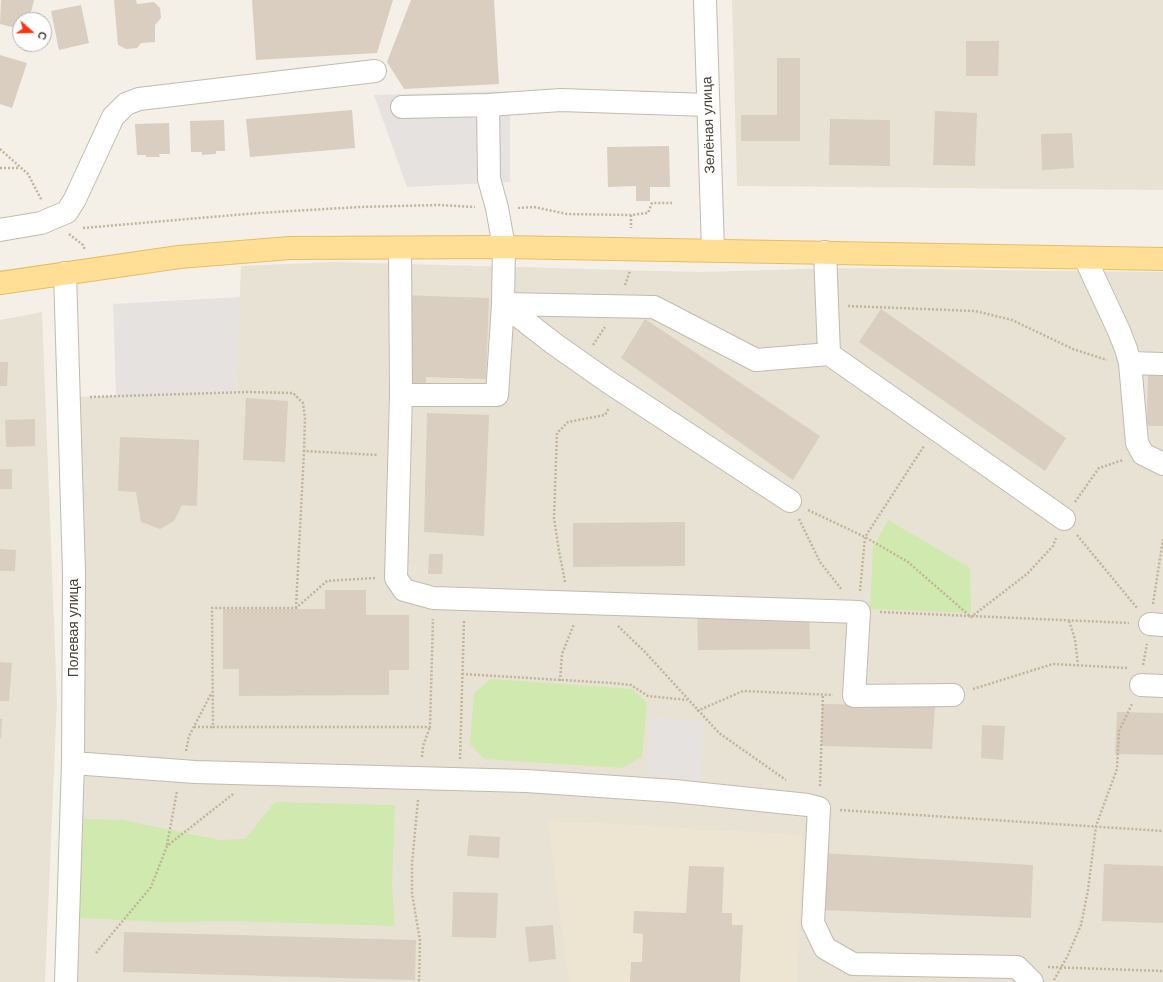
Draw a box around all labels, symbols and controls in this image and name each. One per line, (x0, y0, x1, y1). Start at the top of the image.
north arrow (12, 12, 52, 52)
text: С (35, 30, 49, 42)
street label: Зелёная улица (699, 76, 719, 174)
street label: Полевая улица (66, 579, 82, 677)

